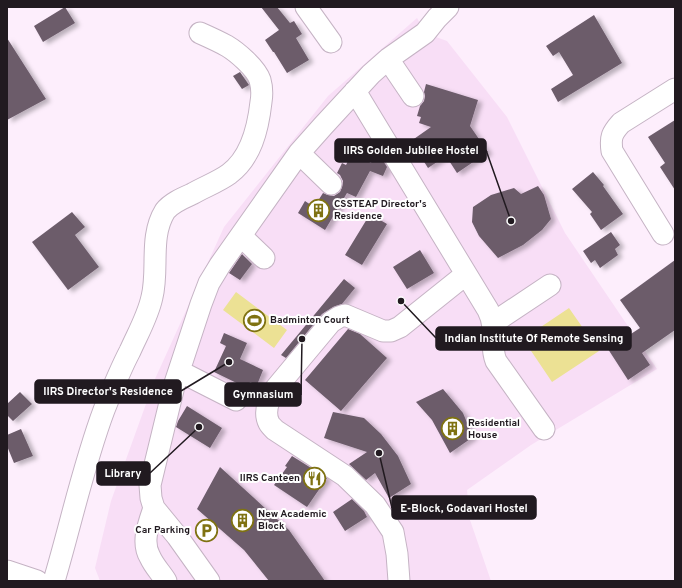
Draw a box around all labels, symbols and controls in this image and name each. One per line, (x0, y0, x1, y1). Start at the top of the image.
callout: IIRS Golden Jubilee Hostel (335, 139, 486, 162)
text: IIRS Golden Jubilee Hostel (343, 144, 479, 158)
building icon: CSSTEAP Director's Residence (305, 197, 331, 223)
place label: CSSTEAP Director's Residence (334, 198, 427, 223)
sports icon: Badminton Court (242, 307, 268, 333)
place label: Badminton Court (270, 314, 350, 327)
callout: Indian Institute Of Remote Sensing (436, 327, 631, 350)
text: Indian Institute Of Remote Sensing (445, 332, 623, 346)
callout: IIRS Director's Residence (35, 380, 181, 403)
callout: Gymnasium (225, 383, 301, 406)
text: IIRS Director's Residence (43, 385, 173, 399)
text: Gymnasium (233, 388, 293, 402)
building icon: Residential House (440, 416, 466, 442)
place label: Residential House (468, 417, 520, 442)
callout: Library (97, 462, 150, 485)
restaurant icon: IIRS Canteen (302, 465, 328, 491)
text: Library (104, 467, 142, 481)
place label: IIRS Canteen (240, 472, 300, 485)
callout: E-Block, Godavari Hostel (392, 496, 536, 519)
text: E-Block, Godavari Hostel (400, 502, 528, 516)
building icon: New Academic Block (230, 507, 256, 533)
place label: New Academic Block (258, 508, 327, 533)
parking icon: Car Parking (193, 517, 219, 543)
place label: Car Parking (135, 524, 190, 537)

